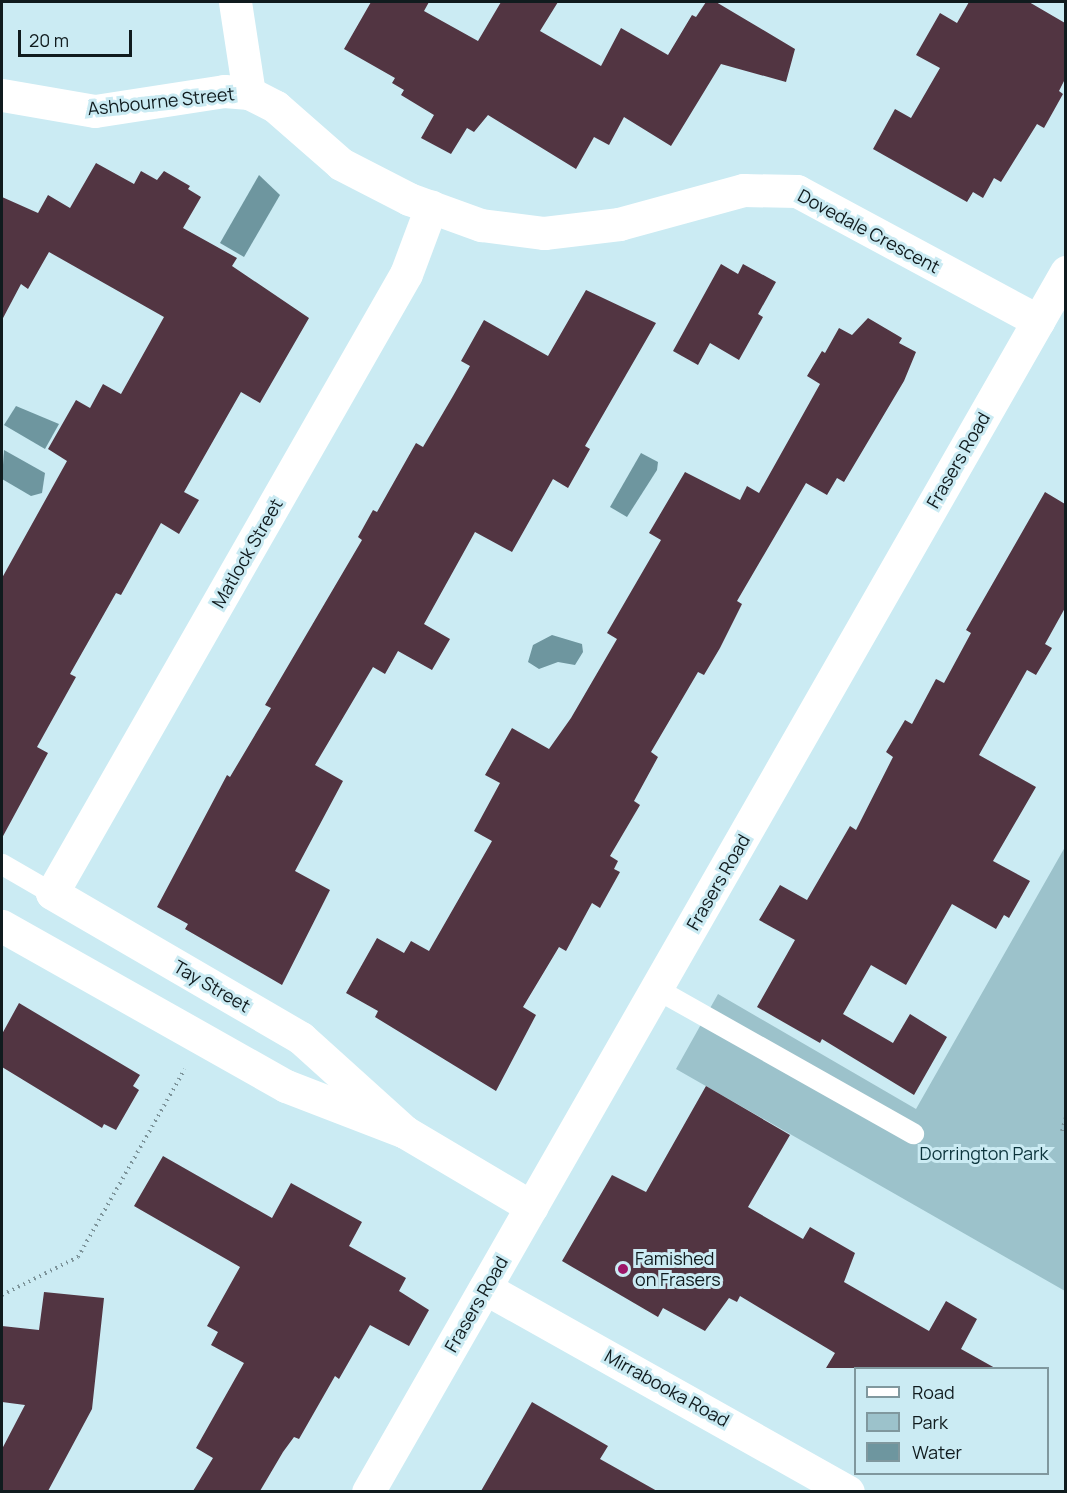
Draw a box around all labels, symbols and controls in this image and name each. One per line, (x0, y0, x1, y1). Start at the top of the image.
scale bar (21, 18, 135, 56)
text: 20 m (29, 28, 69, 52)
street label: Ashbourne Street (86, 83, 236, 119)
street label: Dovedale Crescent (794, 184, 944, 278)
street label: Frasers Road (922, 408, 994, 512)
street label: Matlock Street (207, 495, 287, 611)
street label: Frasers Road (682, 830, 754, 934)
street label: Tay Street (170, 955, 254, 1017)
park label: Dorrington Park (920, 1142, 1048, 1164)
place label: Famished on Frasers (635, 1248, 721, 1290)
street label: Frasers Road (440, 1252, 512, 1356)
marker: Famished on Frasers (616, 1262, 630, 1276)
street label: Mirrabooka Road (601, 1345, 733, 1431)
legend (854, 1367, 1049, 1475)
text: Road (912, 1380, 955, 1404)
text: Park (912, 1410, 948, 1434)
text: Water (912, 1440, 962, 1464)

